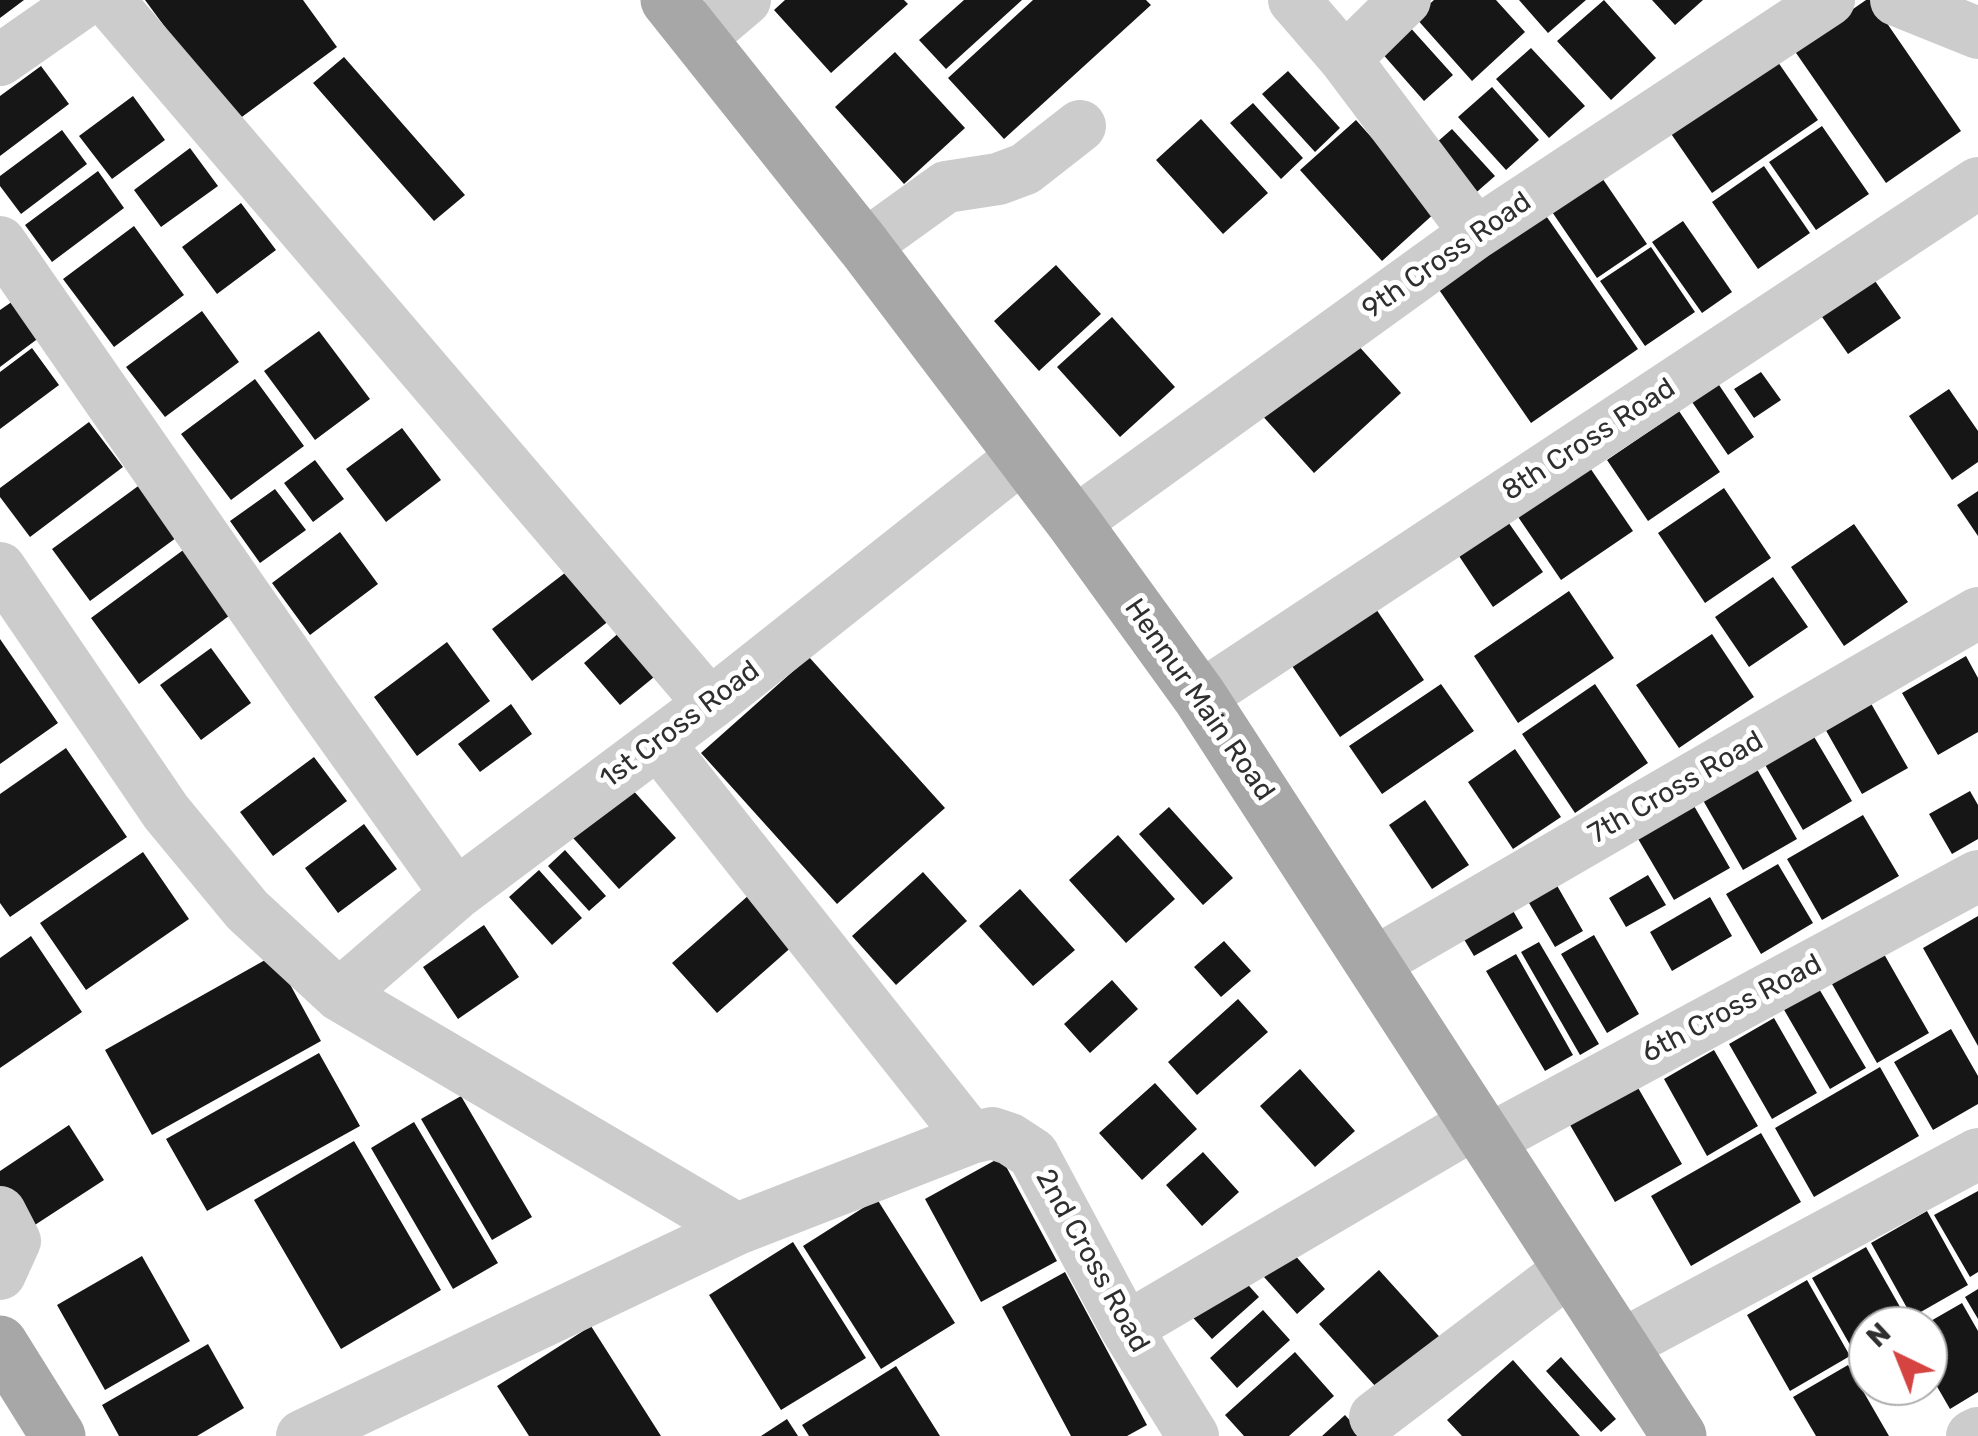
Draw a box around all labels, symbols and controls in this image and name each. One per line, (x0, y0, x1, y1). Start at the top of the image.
street label: 9th Cross Road (1356, 185, 1538, 327)
street label: 8th Cross Road (1496, 372, 1682, 508)
street label: Hennur Main Road (1117, 593, 1281, 807)
street label: 1st Cross Road (594, 654, 766, 796)
street label: 7th Cross Road (1583, 724, 1769, 852)
street label: 6th Cross Road (1636, 948, 1828, 1070)
street label: 2nd Cross Road (1028, 1164, 1156, 1358)
north arrow (1848, 1306, 1948, 1406)
text: N (1860, 1316, 1897, 1354)

